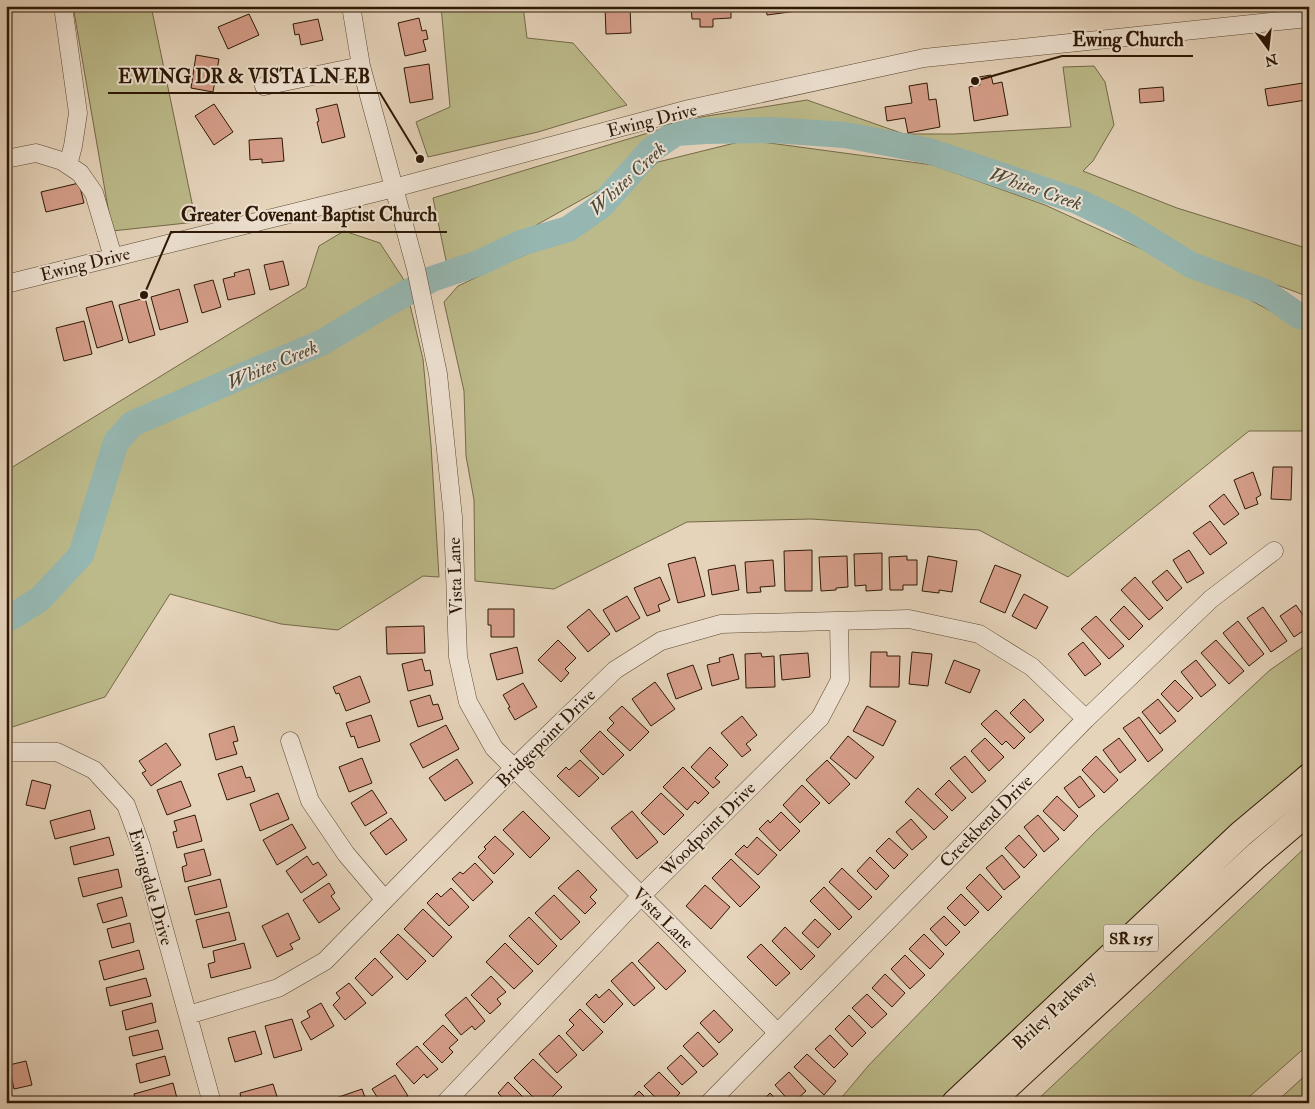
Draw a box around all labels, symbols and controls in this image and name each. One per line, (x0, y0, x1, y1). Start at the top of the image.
callout: Ewing Church (1062, 22, 1193, 56)
north arrow (1242, 22, 1292, 72)
text: Ewing Church (1072, 28, 1184, 53)
text: N (1263, 50, 1280, 70)
callout: EWING DR & VISTA LN EB (108, 59, 380, 93)
text: EWING DR & VISTA LN EB (118, 65, 370, 89)
street label: Ewing Drive (605, 98, 700, 143)
water label: Whites Creek (584, 137, 671, 220)
water label: Whites Creek (986, 162, 1085, 216)
callout: Greater Covenant Baptist Church (171, 198, 447, 232)
text: Greater Covenant Baptist Church (181, 203, 437, 228)
street label: Ewing Drive (38, 242, 133, 287)
water label: Whites Creek (223, 335, 322, 395)
street label: Vista Lane (443, 536, 468, 615)
street label: Bridgepoint Drive (492, 684, 601, 793)
street label: Creekbend Drive (935, 770, 1038, 873)
street label: Woodpoint Drive (655, 777, 761, 883)
street label: Ewingdale Drive (123, 826, 178, 948)
street label: Vista Lane (627, 883, 699, 954)
road number: SR 155 (1104, 924, 1158, 951)
street label: Briley Parkway (1008, 965, 1102, 1055)

